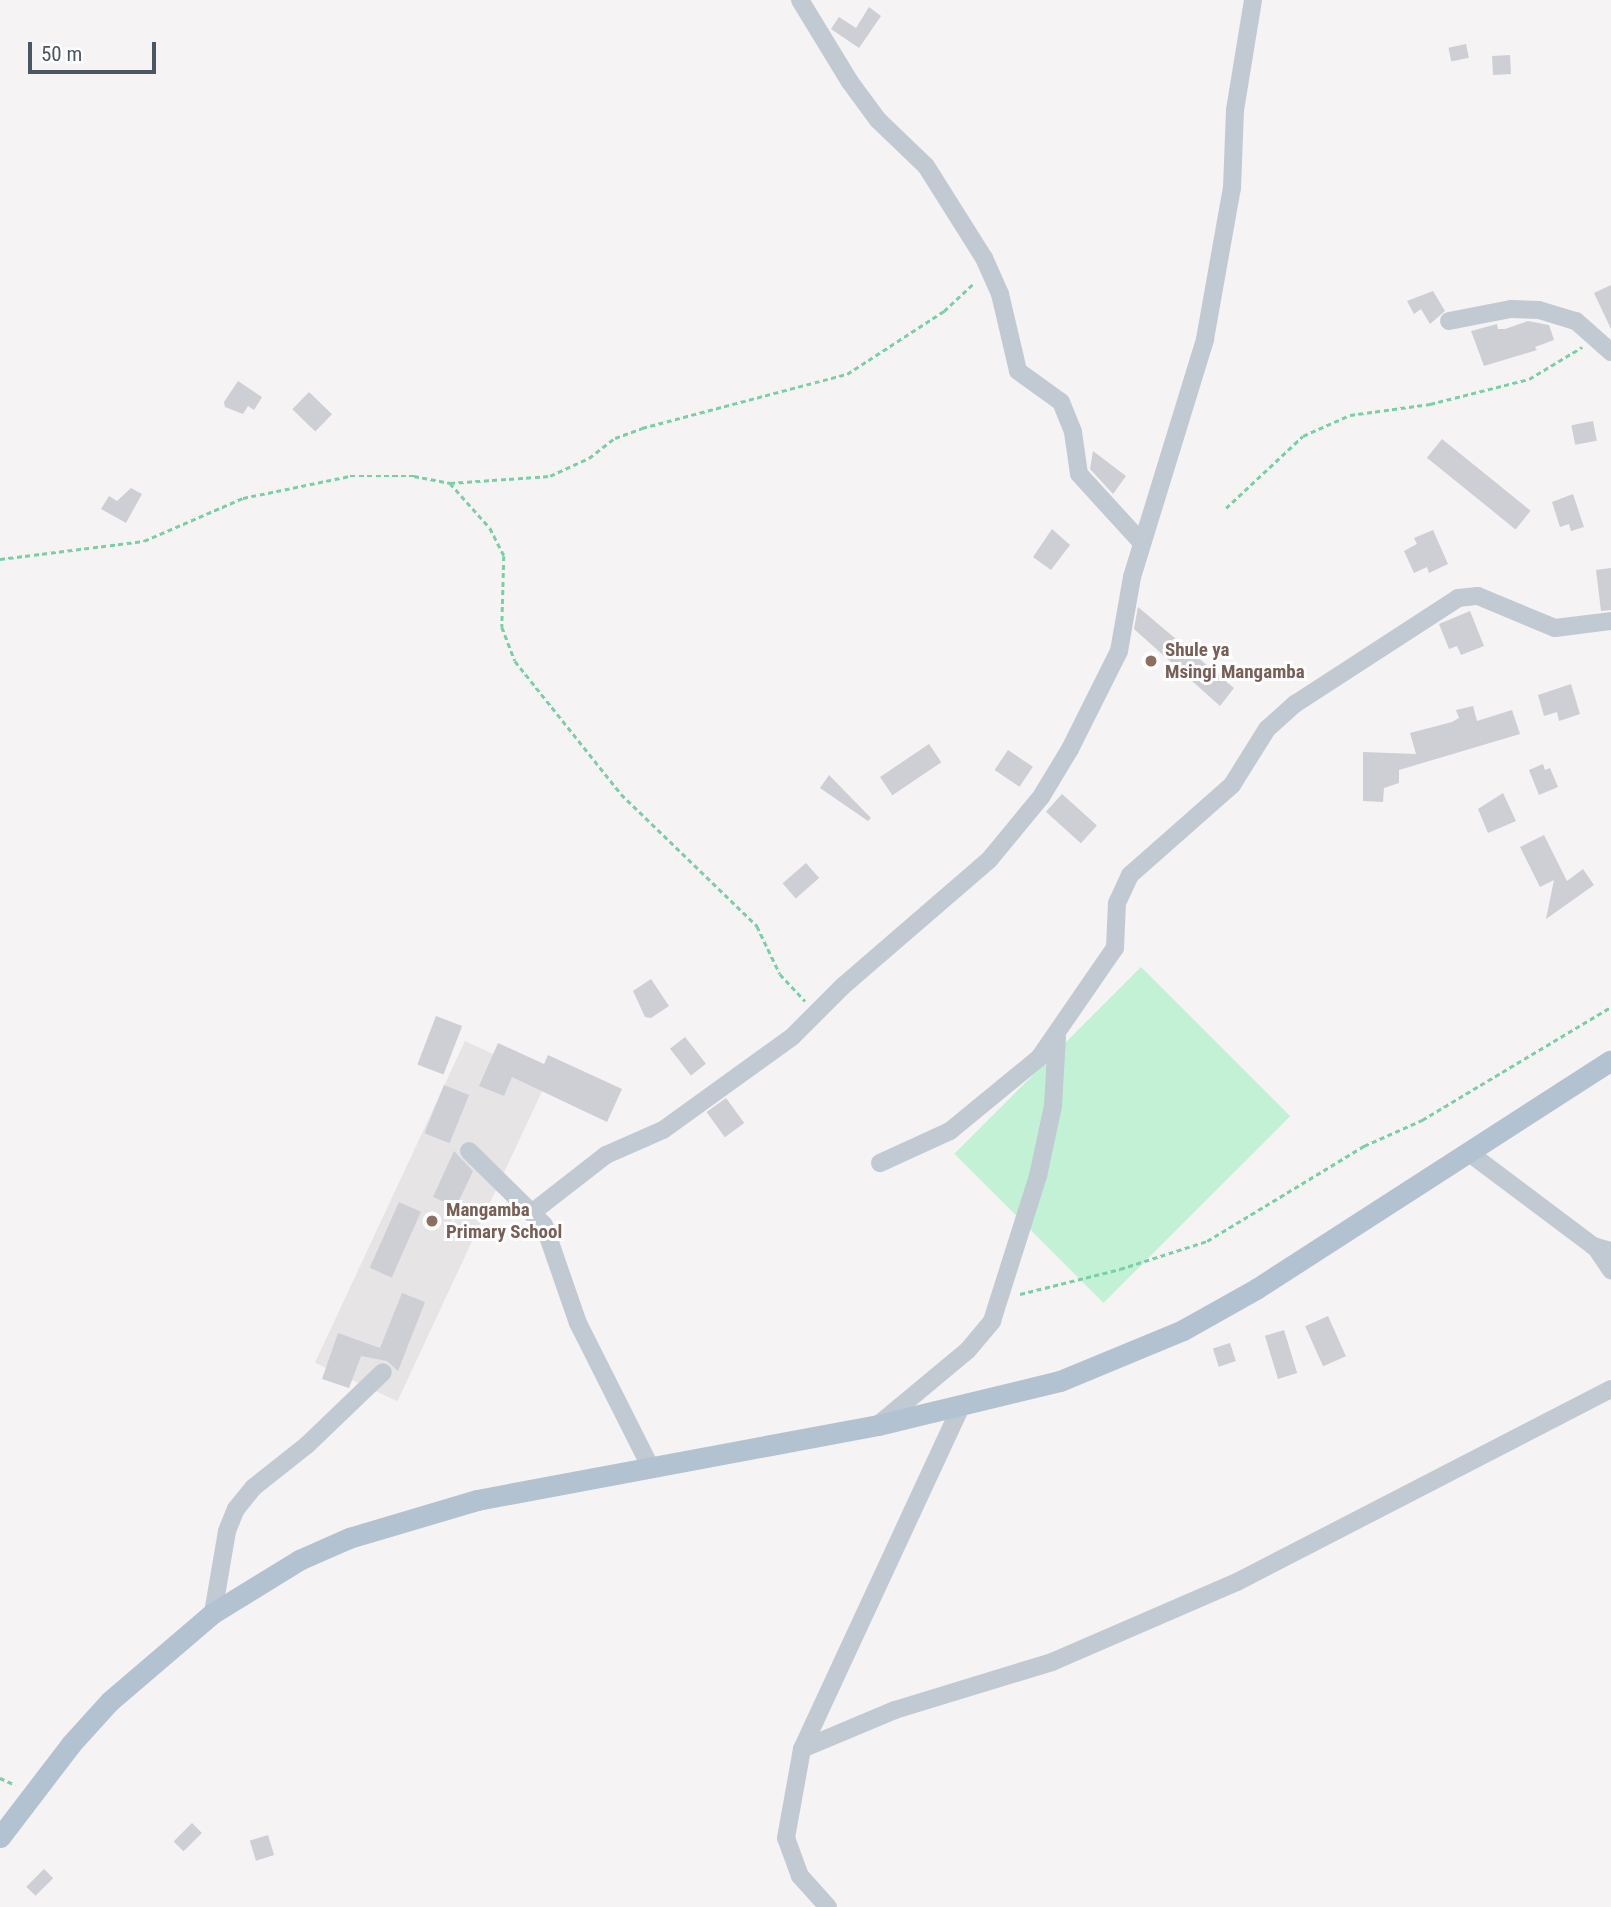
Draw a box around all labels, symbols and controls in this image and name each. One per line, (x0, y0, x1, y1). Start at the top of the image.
scale bar (32, 28, 159, 72)
text: 50 m (41, 42, 82, 66)
place label: Shule ya Msingi Mangamba (1165, 639, 1305, 683)
marker: Shule ya Msingi Mangamba (1143, 653, 1159, 669)
place label: Mangamba Primary School (446, 1199, 562, 1243)
marker: Mangamba Primary School (424, 1213, 440, 1229)

